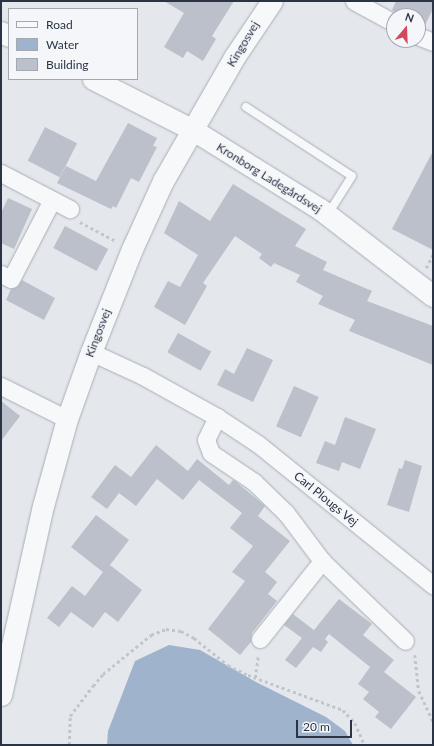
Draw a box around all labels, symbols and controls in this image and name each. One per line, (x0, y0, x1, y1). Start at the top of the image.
legend (8, 8, 138, 80)
north arrow (386, 8, 426, 48)
text: N (404, 10, 416, 25)
text: Road (46, 17, 73, 32)
street label: Kingosvej (224, 19, 262, 69)
text: Water (46, 37, 79, 52)
text: Building (46, 57, 89, 72)
street label: Kronborg Ladegårdsvej (214, 140, 324, 216)
street label: Kingosvej (82, 307, 114, 359)
street label: Carl Plougs Vej (291, 469, 361, 529)
scale bar (298, 712, 354, 738)
text: 20 m (303, 719, 330, 734)

